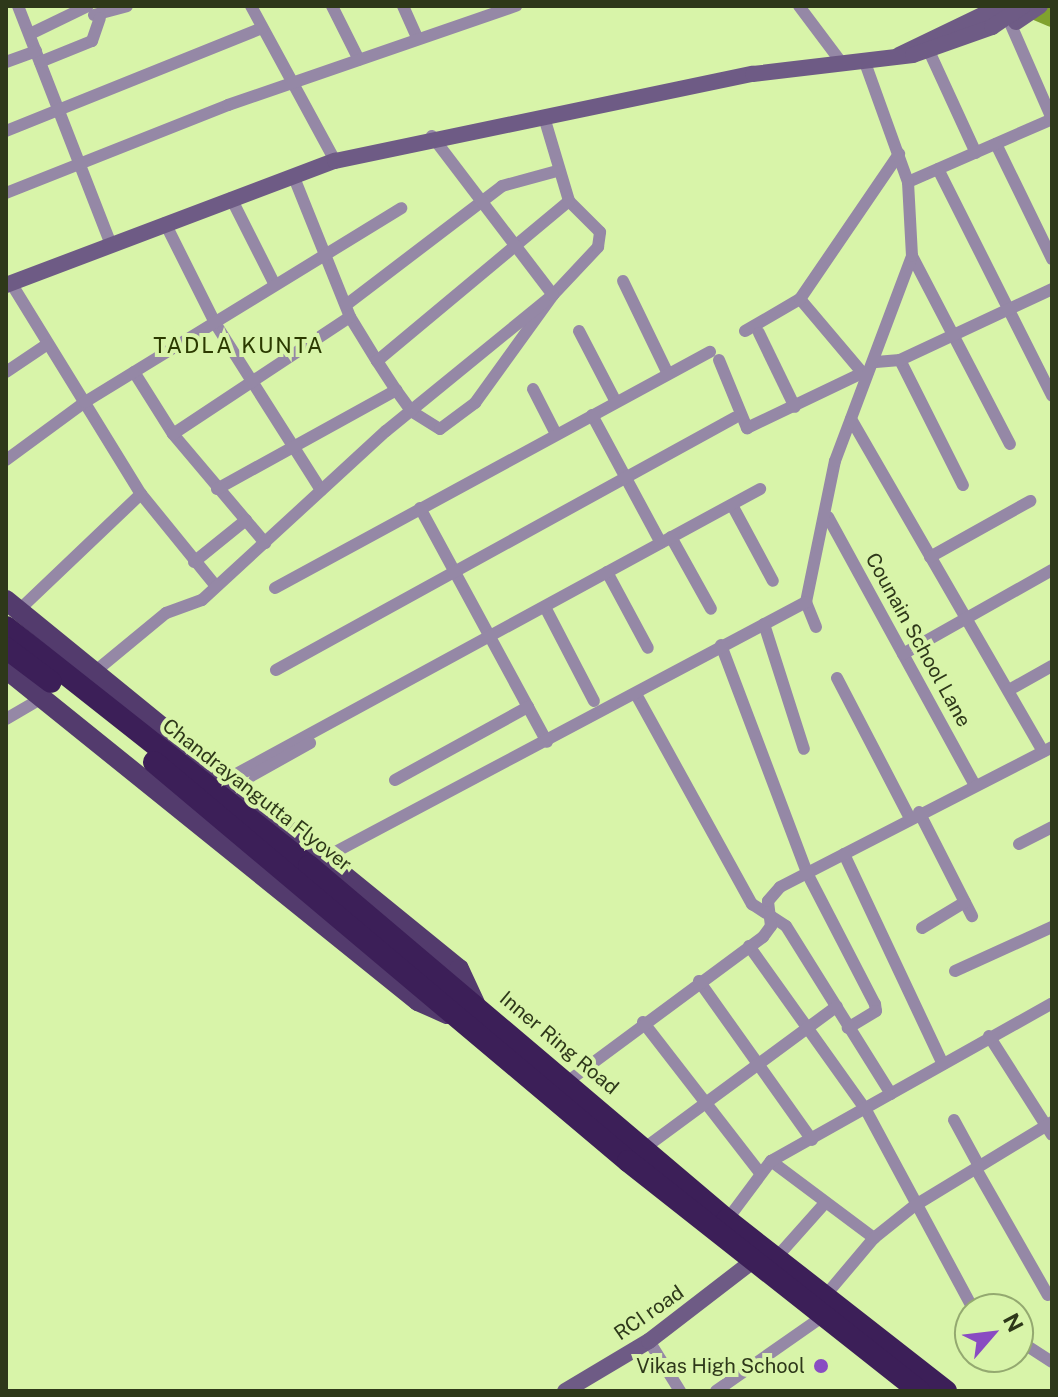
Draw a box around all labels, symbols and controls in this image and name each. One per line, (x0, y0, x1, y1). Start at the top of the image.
district label: TADLA KUNTA (153, 333, 325, 359)
street label: Counain School Lane (860, 549, 976, 731)
street label: Chandrayangutta Flyover (158, 714, 356, 876)
street label: Inner Ring Road (495, 986, 623, 1100)
street label: RCI road (610, 1280, 688, 1346)
north arrow (954, 1293, 1034, 1373)
text: N (998, 1309, 1029, 1336)
place label: Vikas High School (636, 1354, 805, 1378)
marker: Vikas High School (812, 1357, 830, 1375)

